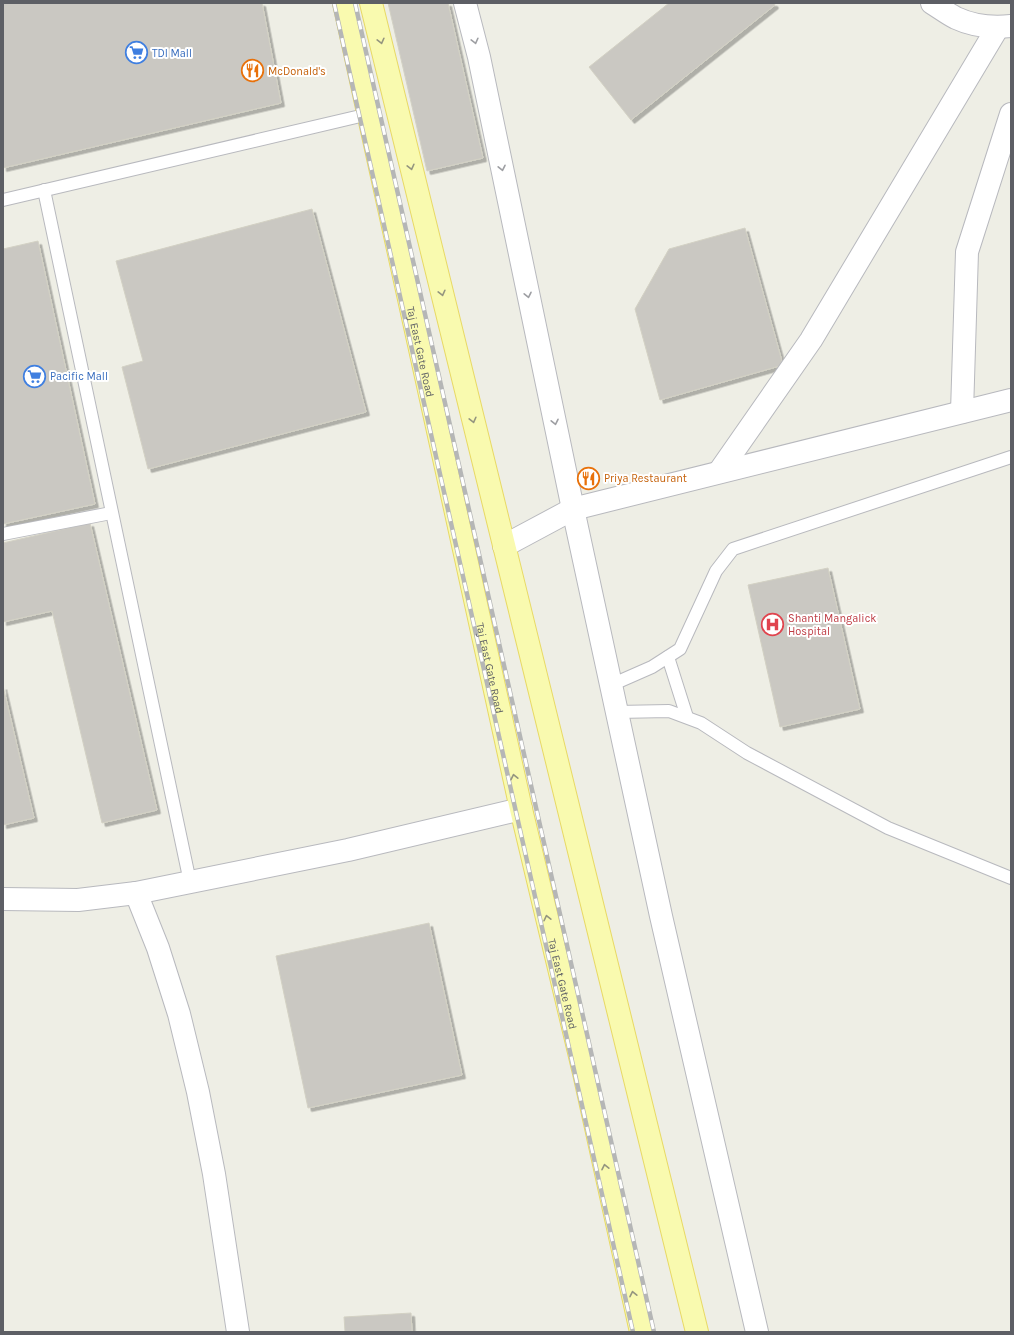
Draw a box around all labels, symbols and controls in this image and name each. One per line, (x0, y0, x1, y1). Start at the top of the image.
one-way arrow (376, 38, 384, 44)
one-way arrow (470, 38, 478, 44)
supermarket icon: TDI Mall (124, 40, 150, 66)
place label: TDI Mall (152, 47, 192, 60)
restaurant icon: McDonald's (240, 58, 266, 84)
place label: McDonald's (268, 65, 326, 78)
one-way arrow (407, 164, 415, 170)
one-way arrow (497, 165, 505, 171)
one-way arrow (438, 290, 446, 297)
one-way arrow (524, 292, 532, 298)
street label: Taj East Gate Road (404, 305, 437, 398)
supermarket icon: Pacific Mall (22, 363, 48, 389)
place label: Pacific Mall (50, 370, 108, 383)
one-way arrow (469, 416, 477, 423)
one-way arrow (550, 419, 558, 426)
restaurant icon: Priya Restaurant (576, 465, 602, 491)
place label: Priya Restaurant (604, 472, 687, 485)
hospital icon: Shanti Mangalick Hospital (760, 611, 786, 637)
place label: Shanti Mangalick Hospital (788, 612, 877, 638)
street label: Taj East Gate Road (474, 622, 506, 715)
one-way arrow (510, 774, 518, 781)
one-way arrow (543, 914, 551, 921)
street label: Taj East Gate Road (546, 937, 580, 1030)
one-way arrow (601, 1164, 609, 1170)
one-way arrow (629, 1291, 637, 1297)

